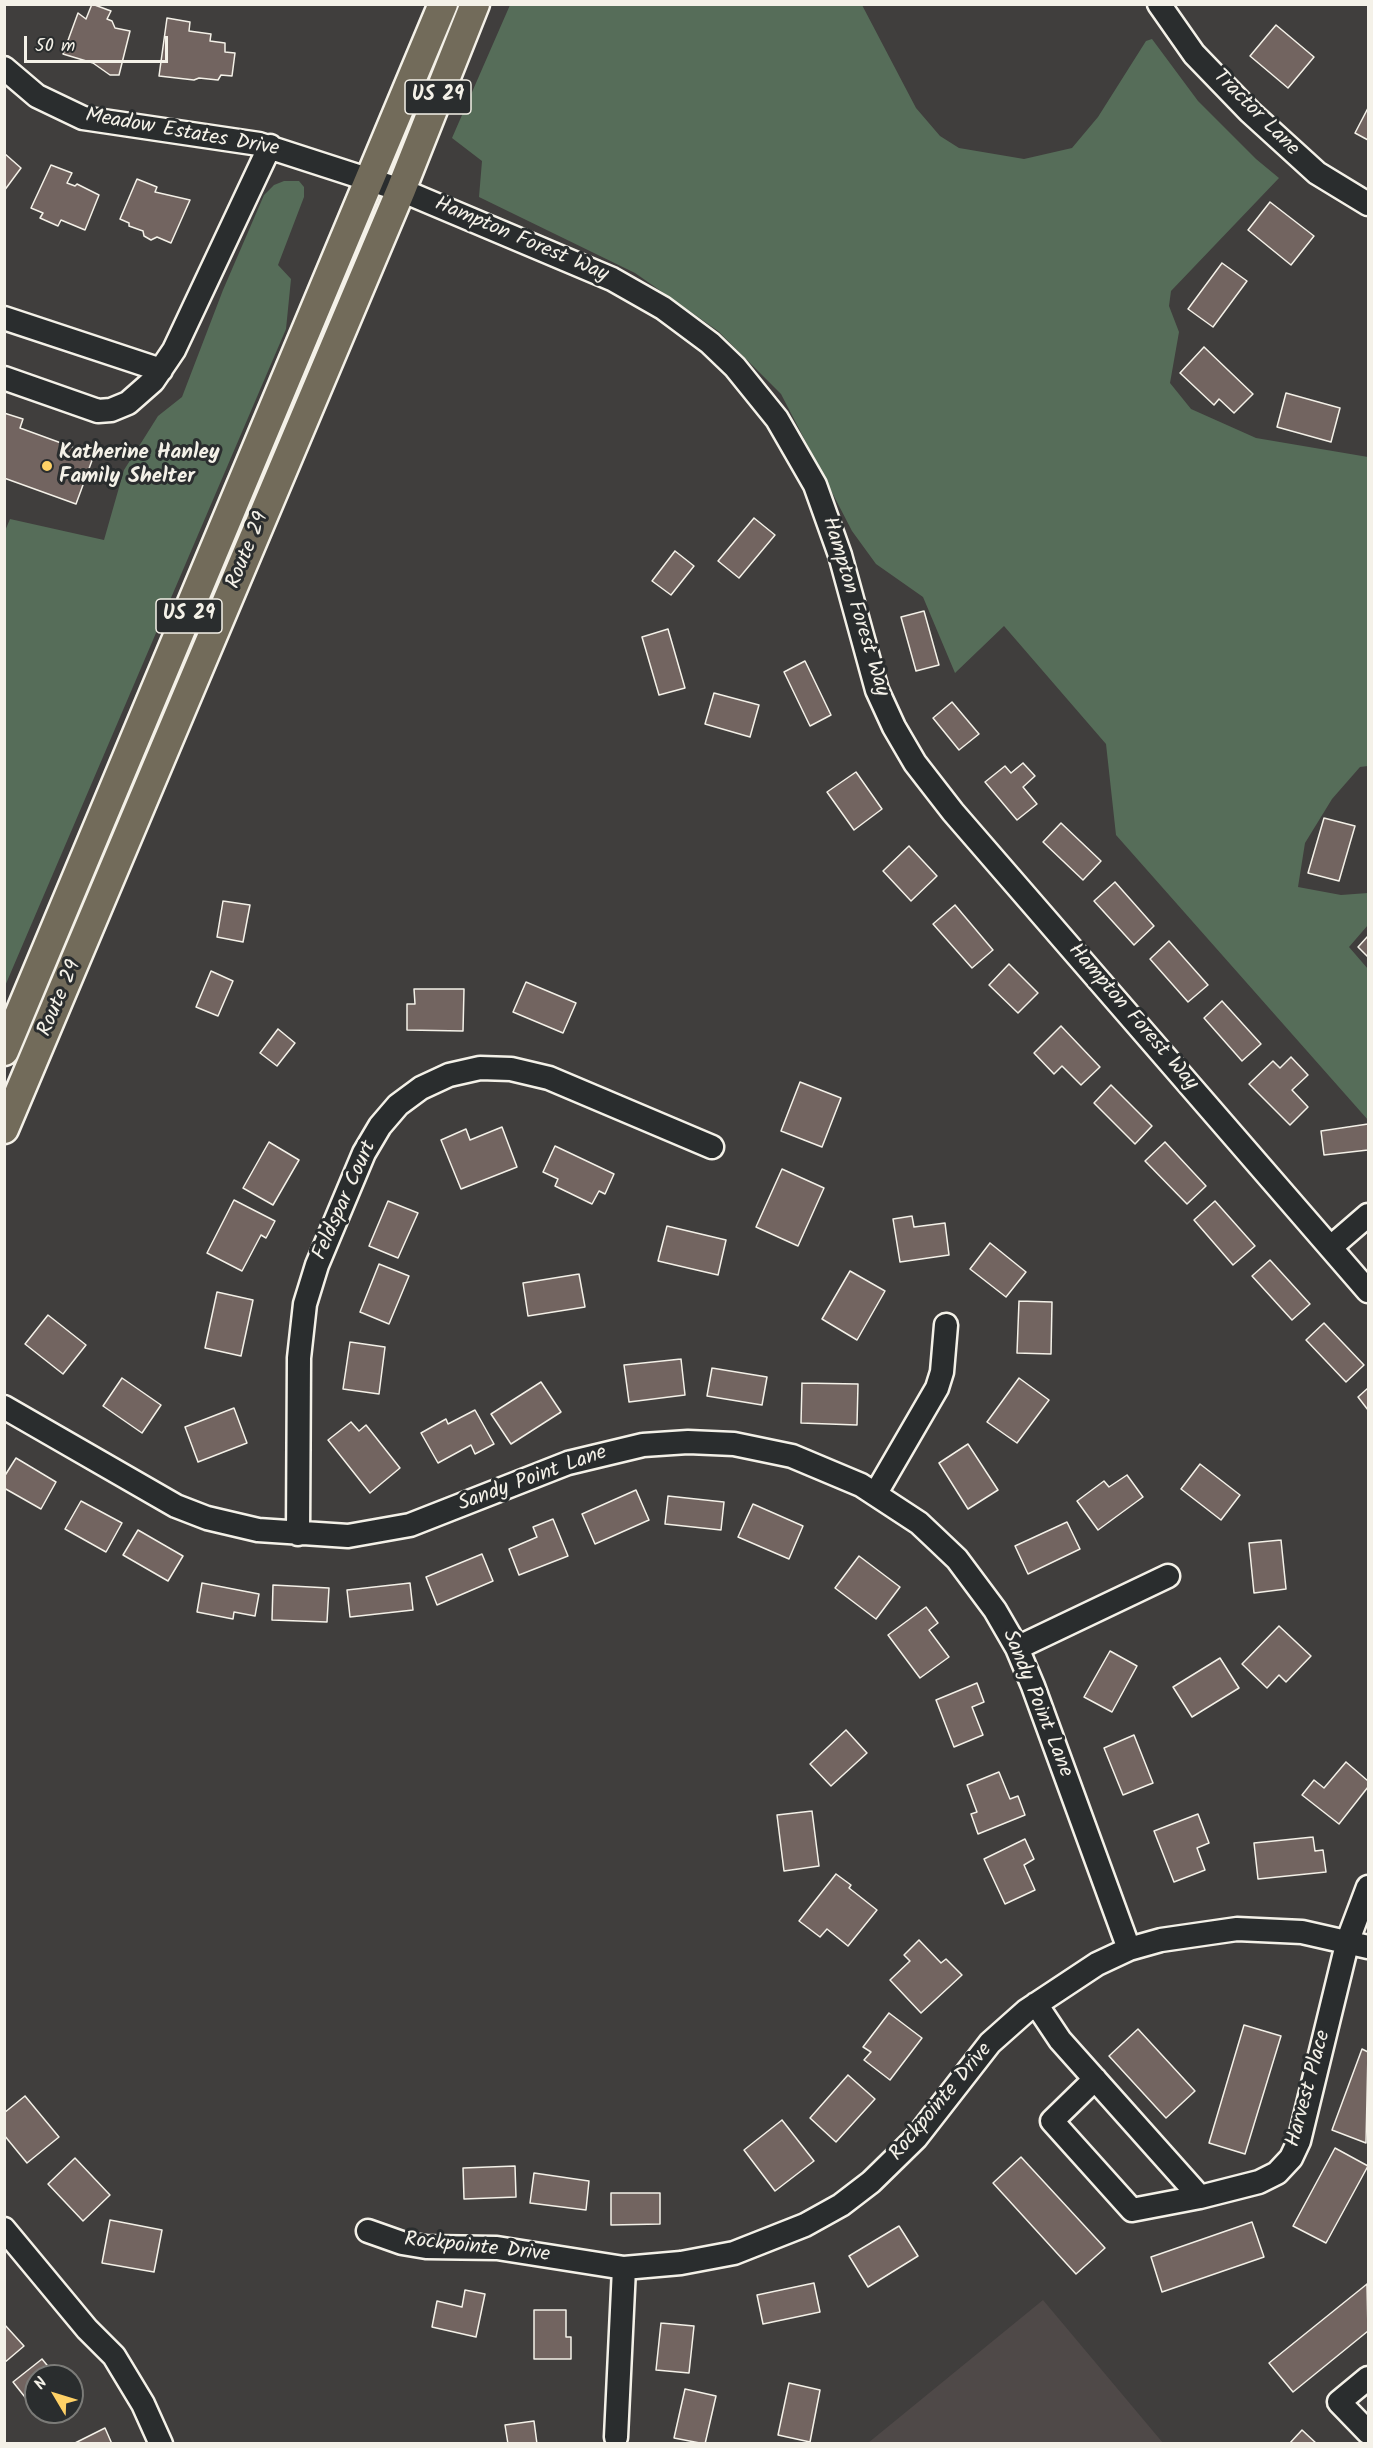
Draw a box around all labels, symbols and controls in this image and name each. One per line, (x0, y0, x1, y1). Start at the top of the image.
scale bar (27, 24, 171, 62)
text: 50 m (35, 32, 75, 61)
street label: Tractor Lane (1206, 65, 1304, 163)
road number: US 29 (405, 80, 471, 114)
street label: Meadow Estates Drive (83, 105, 281, 163)
street label: Hampton Forest Way (430, 193, 612, 289)
place label: Katherine Hanley Family Shelter (59, 441, 220, 491)
marker: Katherine Hanley Family Shelter (40, 459, 54, 473)
street label: Route 29 (222, 509, 276, 593)
street label: Hampton Forest Way (815, 514, 893, 700)
road number: US 29 (156, 599, 222, 633)
street label: Hampton Forest Way (1061, 939, 1203, 1097)
street label: Route 29 (34, 957, 88, 1041)
street label: Feldspar Court (309, 1138, 383, 1264)
street label: Sandy Point Lane (455, 1441, 611, 1519)
street label: Sandy Point Lane (995, 1627, 1077, 1781)
street label: Harvest Place (1282, 2028, 1338, 2150)
street label: Rockpointe Drive (885, 2039, 999, 2167)
street label: Rockpointe Drive (403, 2229, 551, 2269)
north arrow (24, 2364, 84, 2424)
text: N (28, 2372, 54, 2396)

